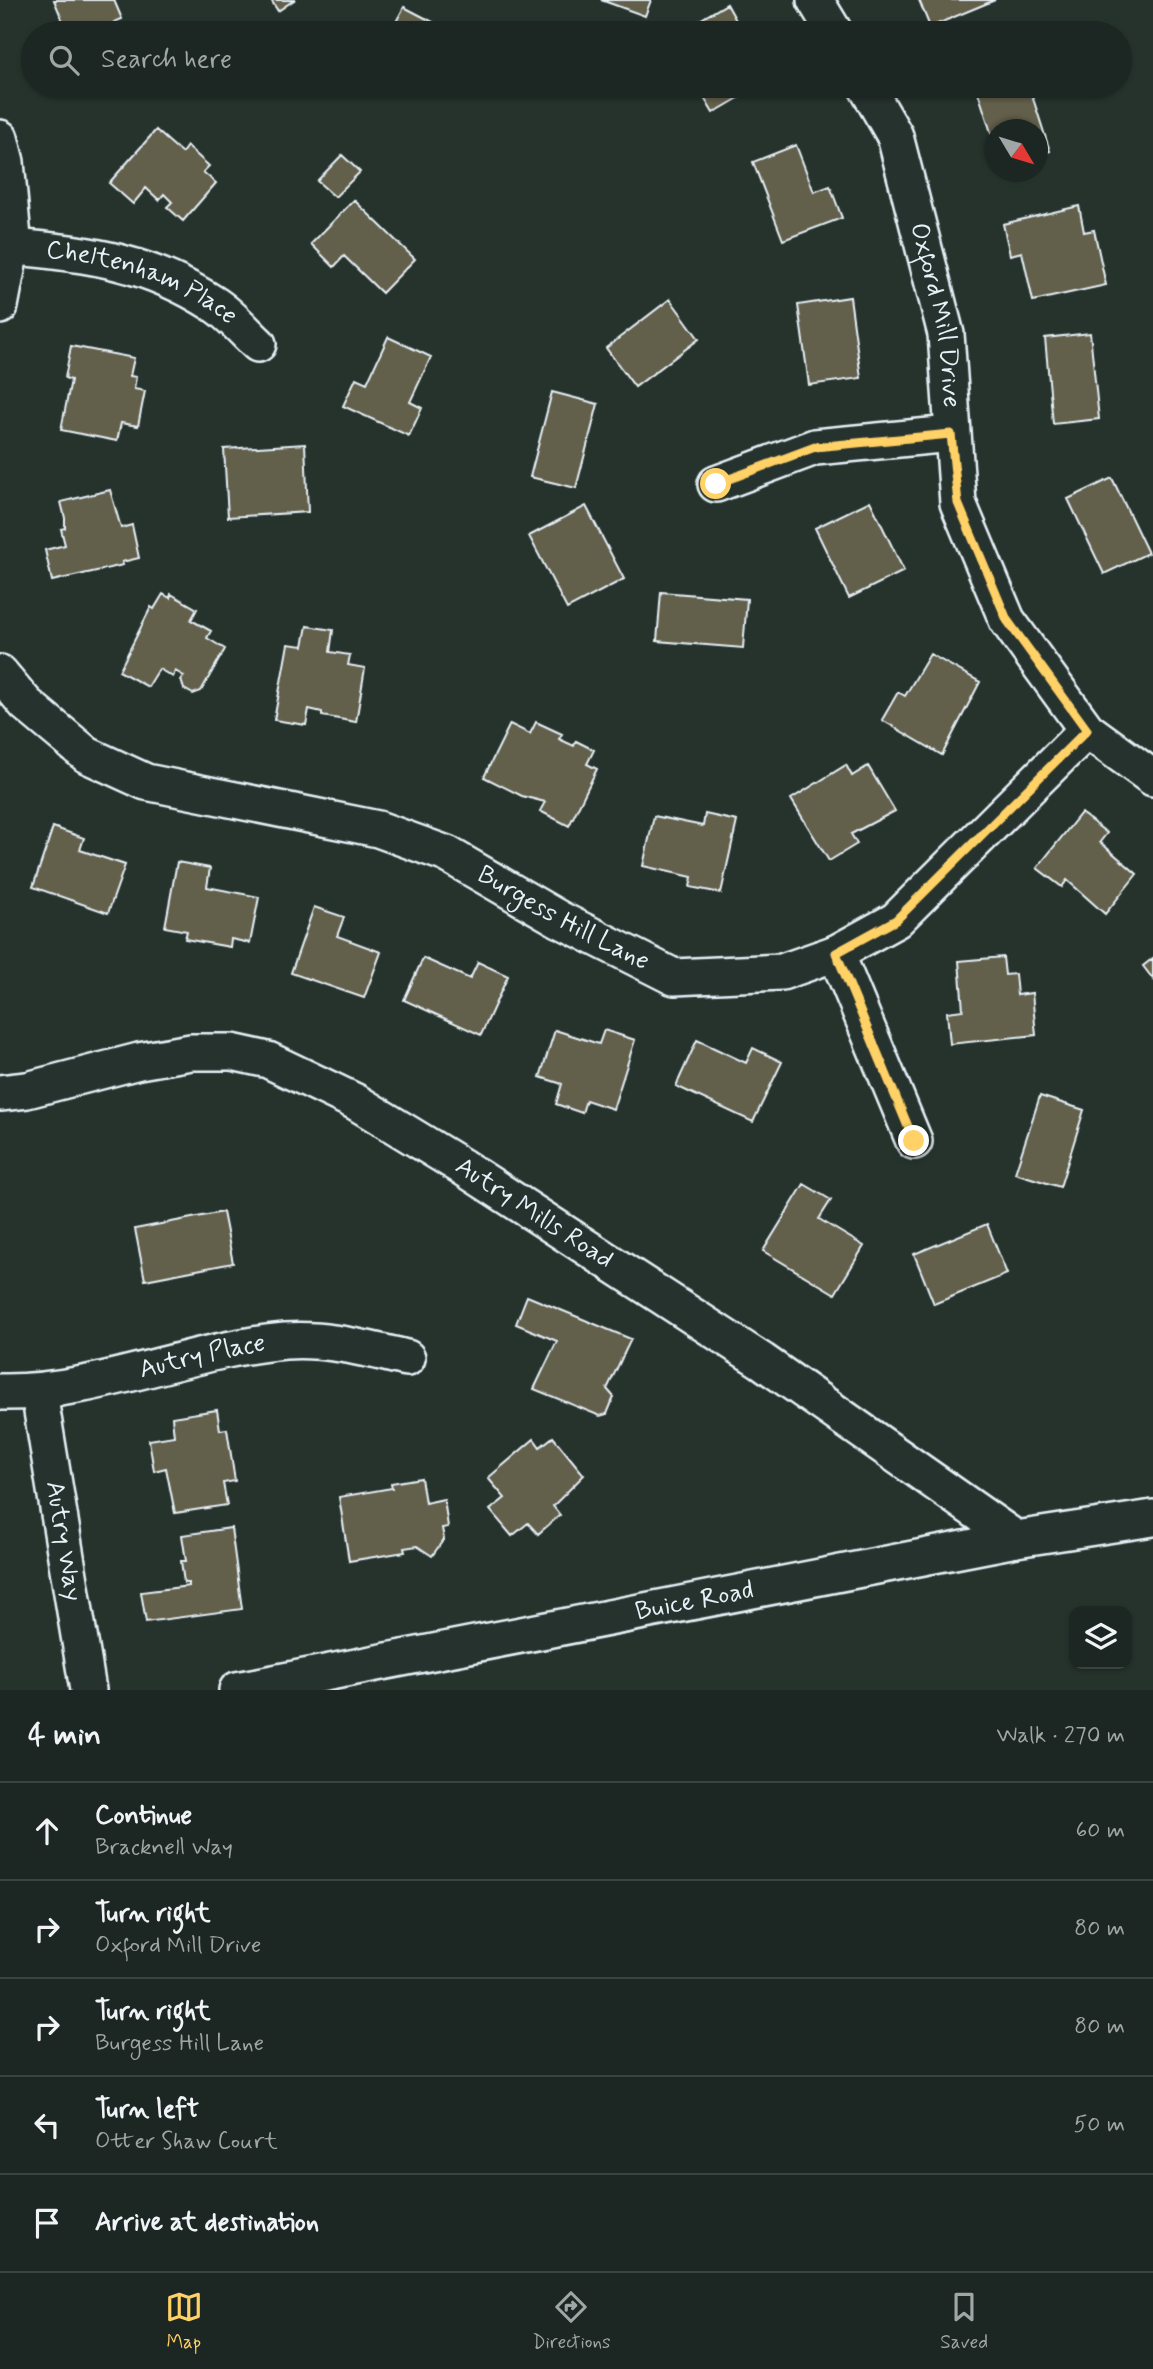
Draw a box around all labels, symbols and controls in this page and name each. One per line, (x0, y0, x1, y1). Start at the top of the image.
search box (21, 21, 1132, 98)
icon: search (45, 41, 83, 79)
text: Search here (101, 43, 232, 77)
north arrow (985, 119, 1048, 182)
street label: Oxford Mill Drive (901, 219, 968, 409)
street label: Cheltenham Place (44, 233, 245, 332)
route start (700, 468, 731, 499)
street label: Burgess Hill Lane (471, 858, 655, 979)
route end (898, 1125, 929, 1156)
street label: Autry Mills Road (448, 1150, 620, 1277)
street label: Autry Place (136, 1326, 268, 1388)
street label: Autry Way (37, 1478, 90, 1604)
street label: Buice Road (632, 1573, 757, 1629)
map controls (1069, 1606, 1132, 1669)
button: layers (1069, 1606, 1132, 1669)
text: 4 min (28, 1716, 101, 1755)
text: Walk · 270 m (996, 1721, 1125, 1751)
text: Continue (95, 1799, 192, 1833)
icon: ahead (28, 1812, 66, 1850)
text: 60 m (1076, 1816, 1125, 1846)
text: Bracknell Way (95, 1833, 233, 1863)
text: Turn right (95, 1897, 211, 1931)
icon: right (28, 1910, 66, 1948)
text: 80 m (1074, 1914, 1125, 1944)
text: Oxford Mill Drive (95, 1931, 261, 1961)
text: Turn right (95, 1995, 211, 2029)
icon: right (28, 2008, 66, 2046)
text: 80 m (1074, 2012, 1125, 2042)
text: Burgess Hill Lane (95, 2029, 264, 2059)
text: Turn left (95, 2093, 199, 2127)
icon: left (28, 2106, 66, 2144)
text: 50 m (1074, 2110, 1125, 2140)
text: Otter Shaw Court (95, 2127, 278, 2157)
icon: arrive (28, 2204, 66, 2242)
text: Arrive at destination (95, 2206, 319, 2240)
tab: Map (165, 2288, 203, 2355)
tab: Directions (532, 2288, 611, 2355)
tab: Saved (940, 2288, 988, 2355)

